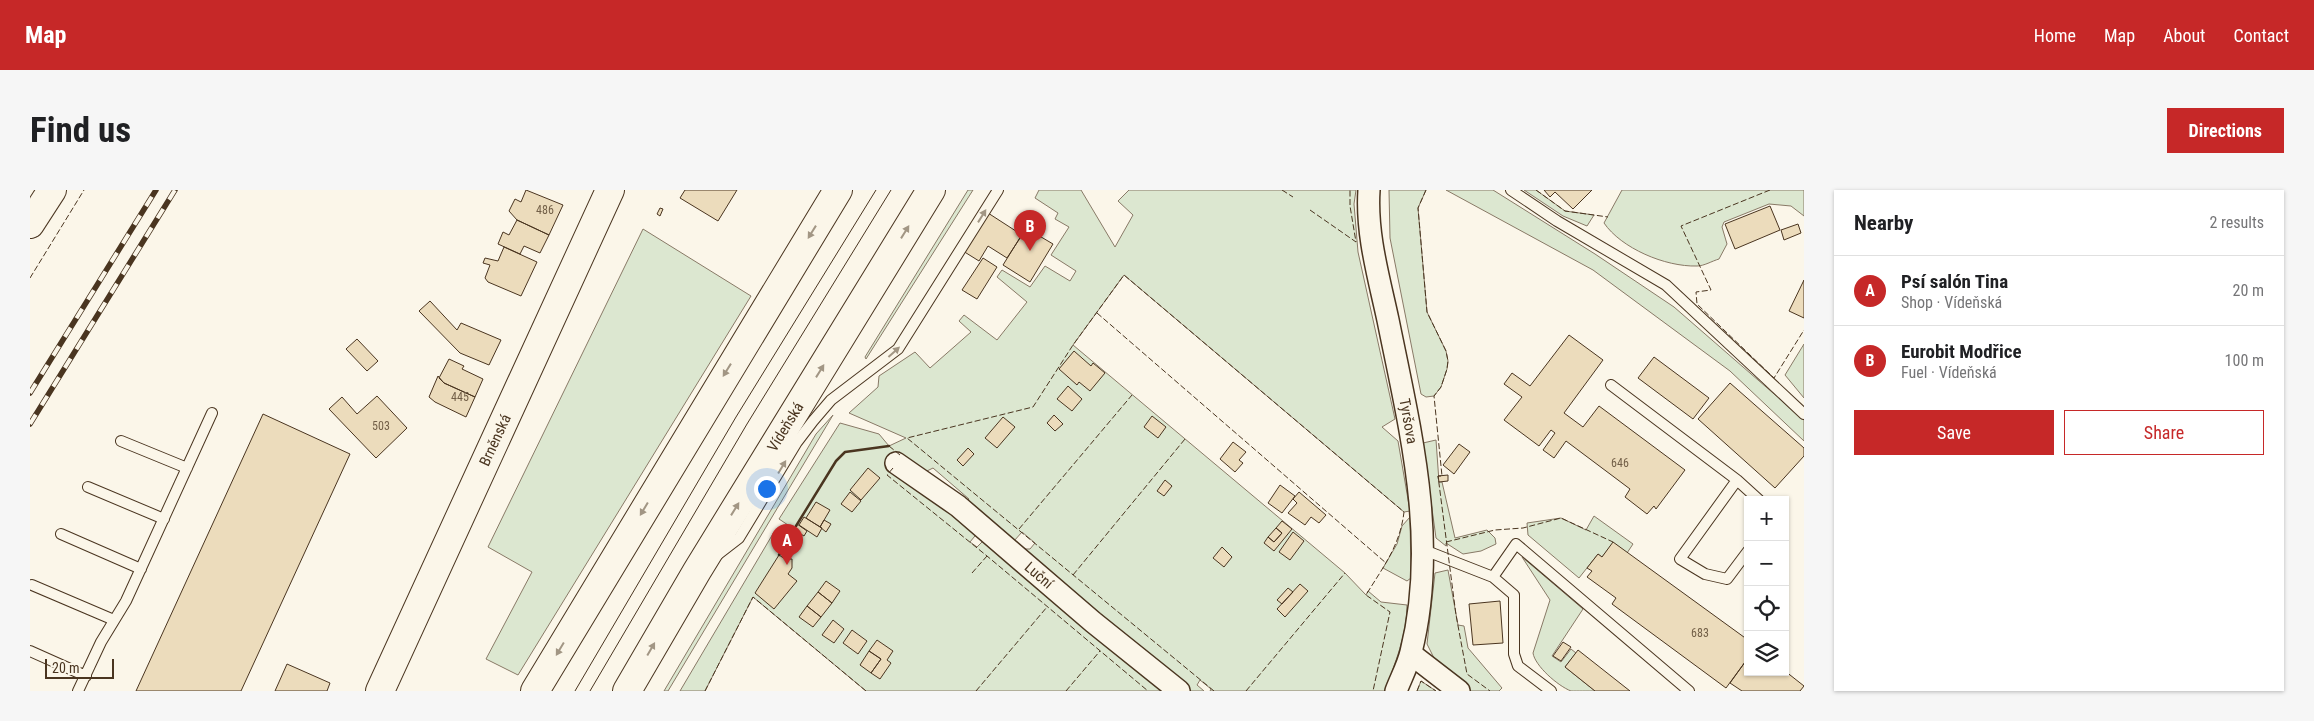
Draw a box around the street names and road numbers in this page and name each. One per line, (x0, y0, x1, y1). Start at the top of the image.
street label: Tyršova (1395, 397, 1421, 445)
street label: Vídeňská (764, 399, 807, 455)
street label: Brněnská (475, 411, 515, 469)
street label: Luční (1021, 558, 1058, 594)

